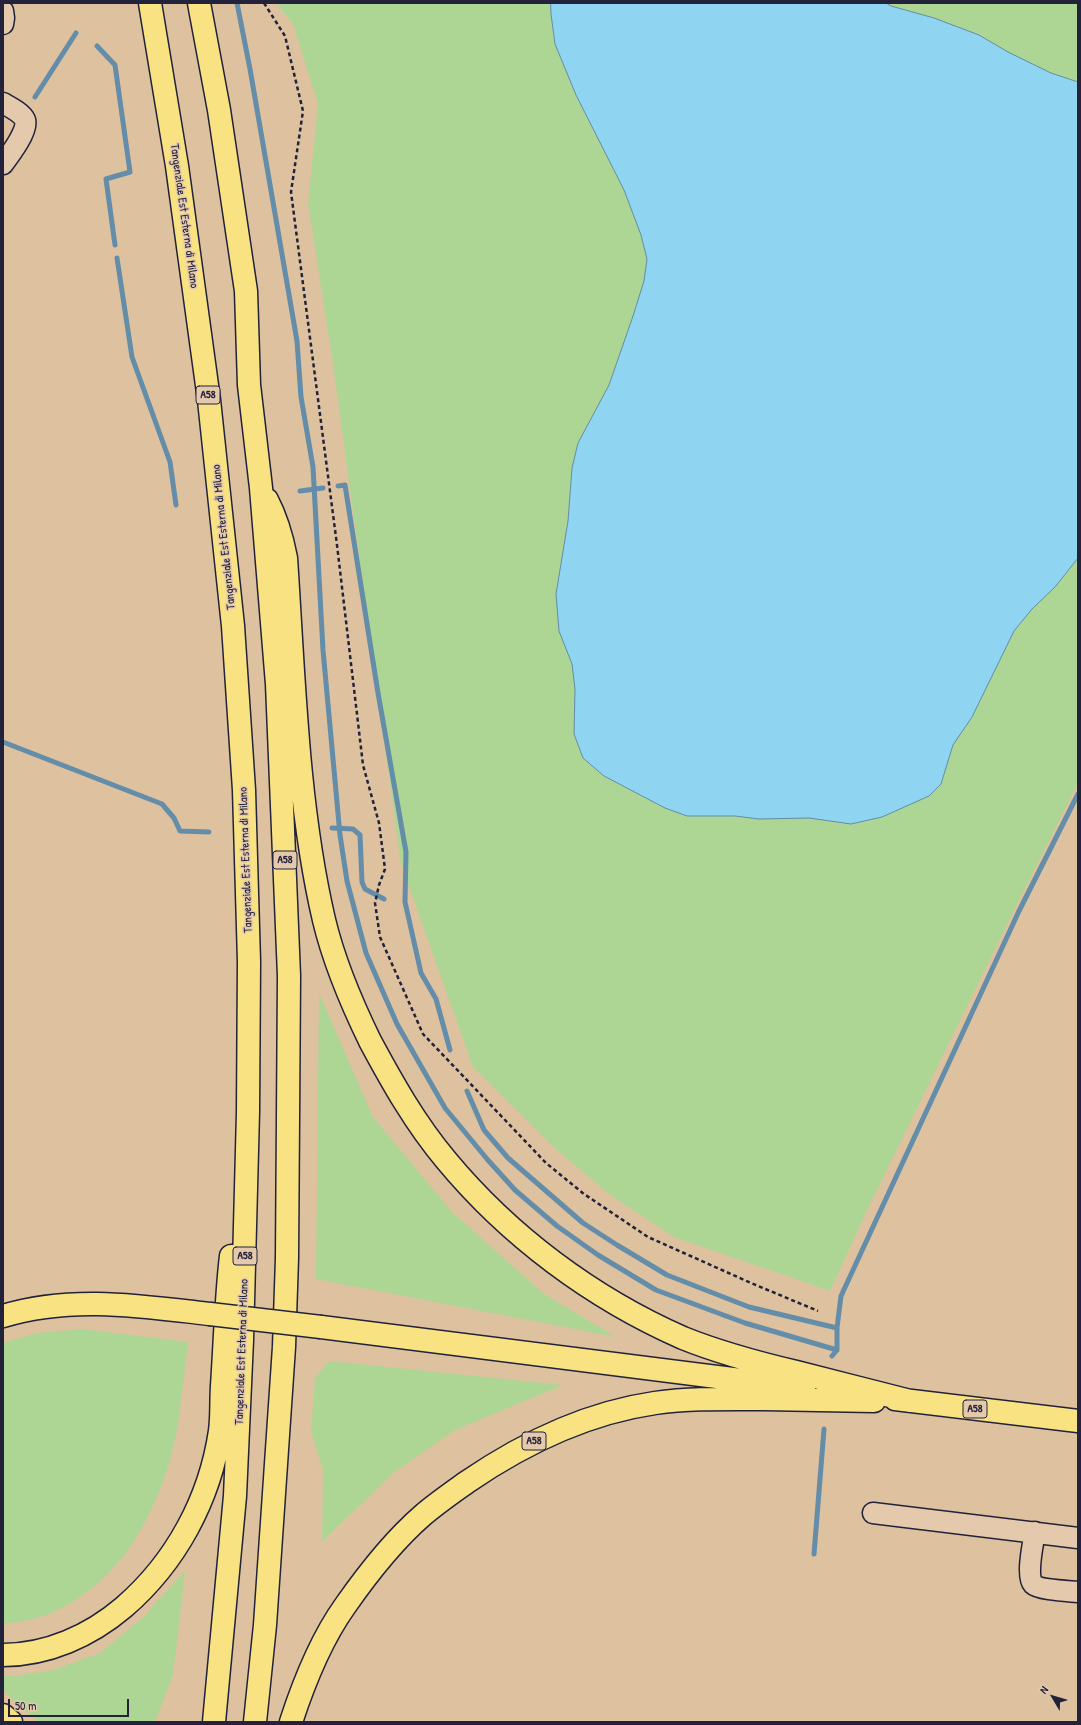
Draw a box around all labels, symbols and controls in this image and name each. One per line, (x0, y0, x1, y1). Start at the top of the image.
street label: Tangenziale Est Esterna di Milano (167, 143, 201, 289)
road number: A58 (196, 386, 220, 404)
street label: Tangenziale Est Esterna di Milano (209, 464, 239, 610)
street label: Tangenziale Est Esterna di Milano (236, 787, 256, 933)
road number: A58 (273, 851, 297, 869)
road number: A58 (233, 1247, 257, 1265)
street label: Tangenziale Est Esterna di Milano (232, 1279, 252, 1425)
road number: A58 (963, 1400, 987, 1418)
road number: A58 (522, 1432, 546, 1450)
north arrow (1033, 1677, 1073, 1717)
text: N (1036, 1683, 1051, 1696)
scale bar (10, 1691, 131, 1717)
text: 50 m (15, 1697, 36, 1714)

